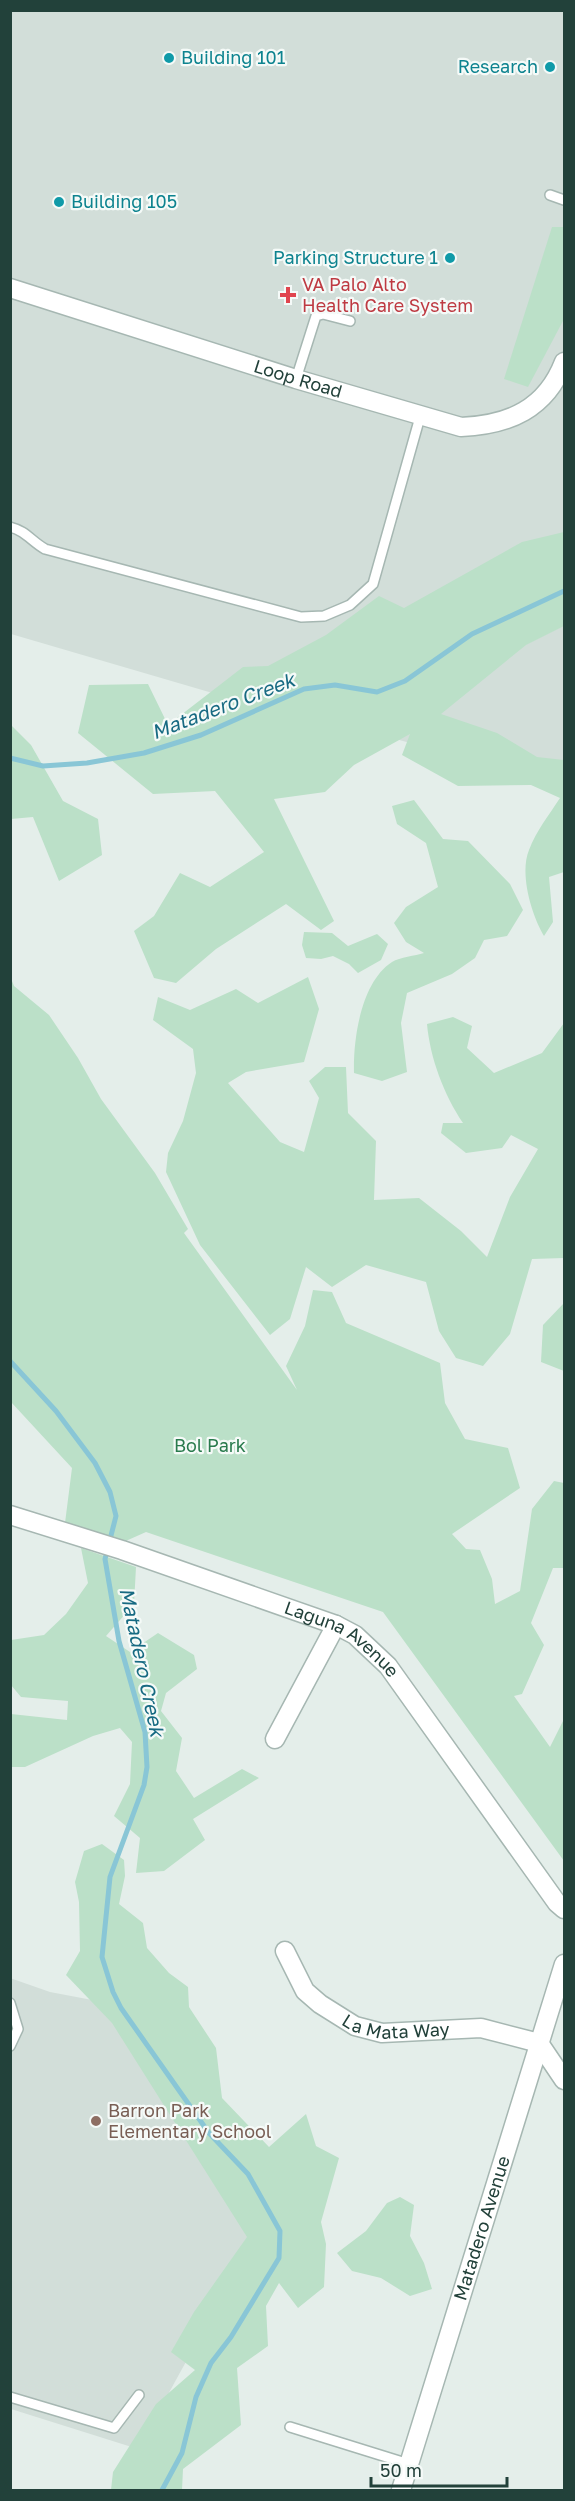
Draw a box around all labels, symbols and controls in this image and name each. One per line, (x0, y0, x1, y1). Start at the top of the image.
place label: Building 101 (181, 46, 286, 68)
marker: Building 101 (162, 51, 176, 65)
place label: Research (458, 55, 538, 77)
marker: Research (543, 60, 557, 74)
place label: Building 105 (71, 190, 177, 212)
marker: Building 105 (52, 195, 66, 209)
place label: Parking Structure 1 (273, 246, 438, 268)
marker: Parking Structure 1 (443, 251, 457, 265)
place label: VA Palo Alto Health Care System (302, 273, 473, 316)
marker: VA Palo Alto Health Care System (279, 286, 297, 304)
street label: Loop Road (251, 354, 345, 402)
water label: Matadero Creek (147, 666, 300, 743)
park label: Bol Park (174, 1434, 246, 1456)
water label: Matadero Creek (115, 1585, 171, 1741)
street label: Laguna Avenue (282, 1596, 404, 1681)
street label: La Mata Way (338, 2009, 450, 2043)
place label: Barron Park Elementary School (108, 2099, 272, 2142)
marker: Barron Park Elementary School (89, 2114, 103, 2128)
street label: Matadero Avenue (448, 2153, 514, 2303)
scale bar (371, 2450, 508, 2488)
text: 50 m (380, 2459, 422, 2481)

